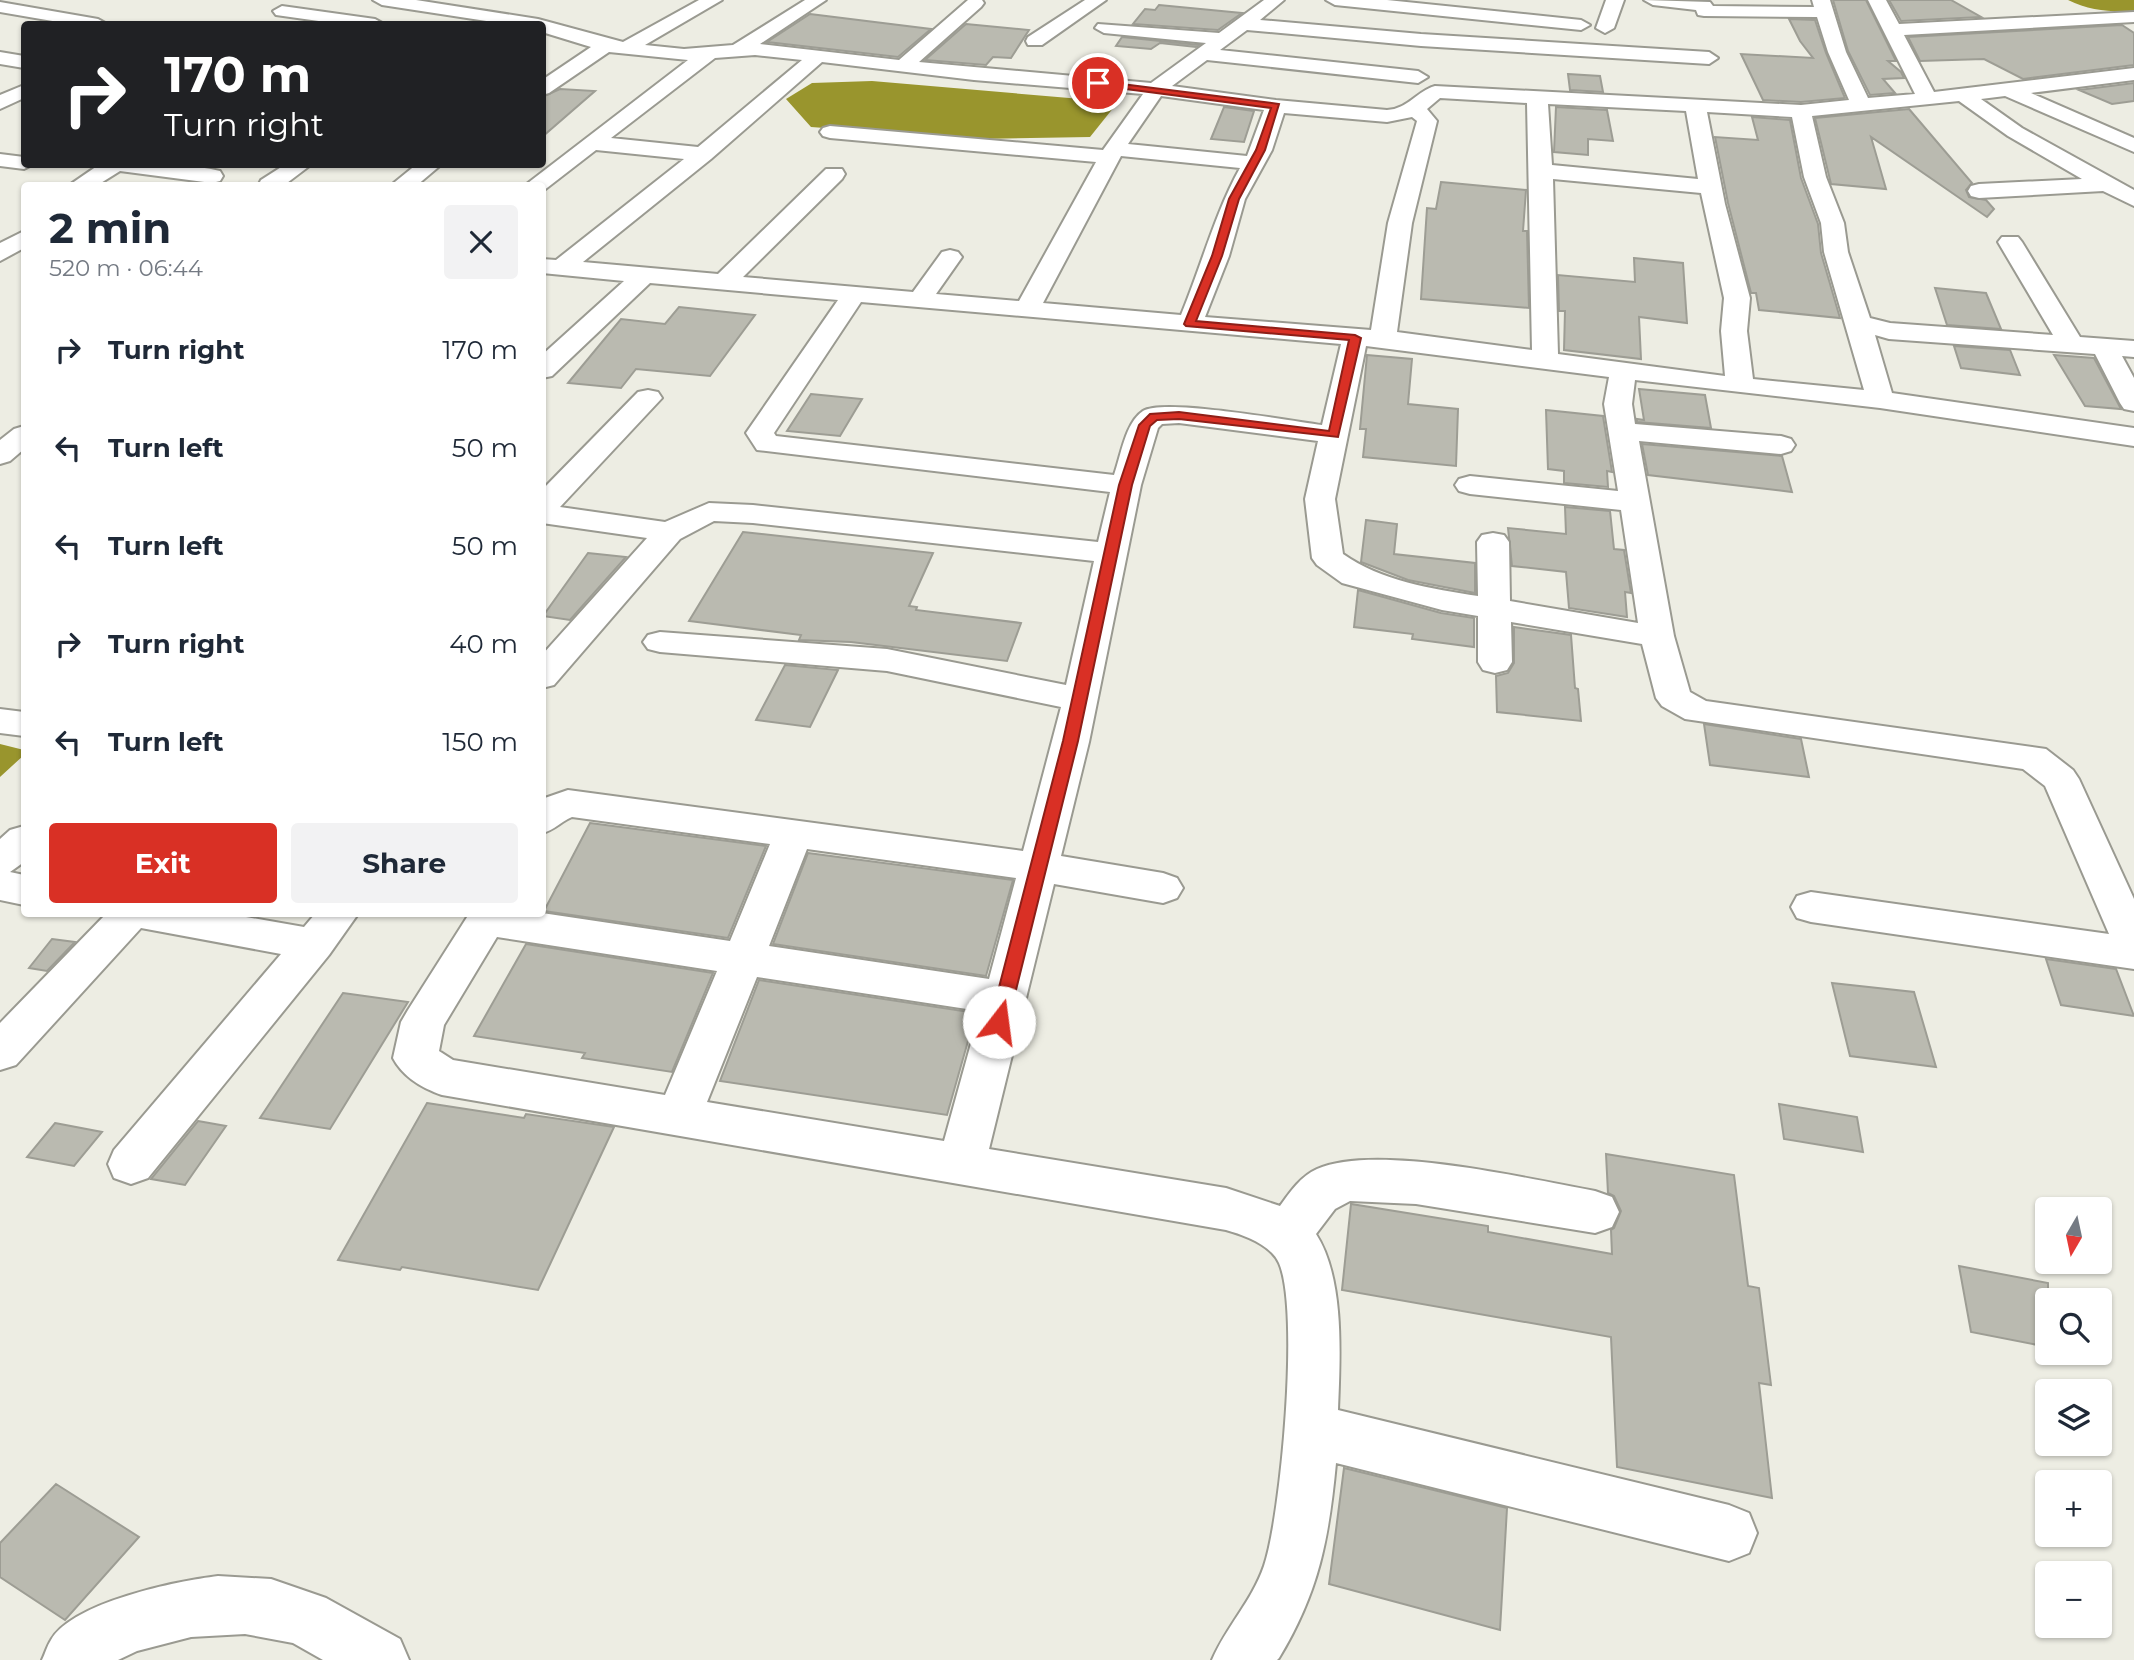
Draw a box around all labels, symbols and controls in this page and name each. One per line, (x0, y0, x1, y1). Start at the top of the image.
text: 170 m (164, 45, 311, 104)
icon: right (49, 49, 140, 140)
pin (1068, 53, 1128, 113)
icon: arrive (1079, 64, 1117, 102)
text: Turn right (164, 105, 324, 144)
text: 2 min (49, 202, 171, 254)
button: close (444, 205, 518, 279)
text: 520 m · 06:44 (49, 254, 203, 282)
icon: right (49, 331, 87, 369)
text: Turn right (108, 334, 244, 366)
text: 170 m (442, 334, 518, 366)
icon: left (49, 429, 87, 467)
text: Turn left (108, 432, 224, 464)
text: 50 m (452, 432, 518, 464)
icon: left (49, 527, 87, 565)
text: Turn left (108, 530, 224, 562)
text: 50 m (452, 530, 518, 562)
icon: right (49, 625, 87, 663)
text: Turn right (108, 628, 244, 660)
text: 40 m (449, 628, 518, 660)
icon: left (49, 723, 87, 761)
text: Turn left (108, 726, 224, 758)
text: 150 m (442, 726, 518, 758)
button: Exit (49, 823, 277, 903)
button: Share (291, 823, 518, 903)
position arrow (962, 985, 1036, 1059)
north arrow (2035, 1197, 2112, 1274)
map controls (2035, 1197, 2112, 1638)
button: search (2035, 1288, 2112, 1365)
button: layers (2035, 1379, 2112, 1456)
button: + (2035, 1470, 2112, 1547)
button: − (2035, 1561, 2112, 1638)

